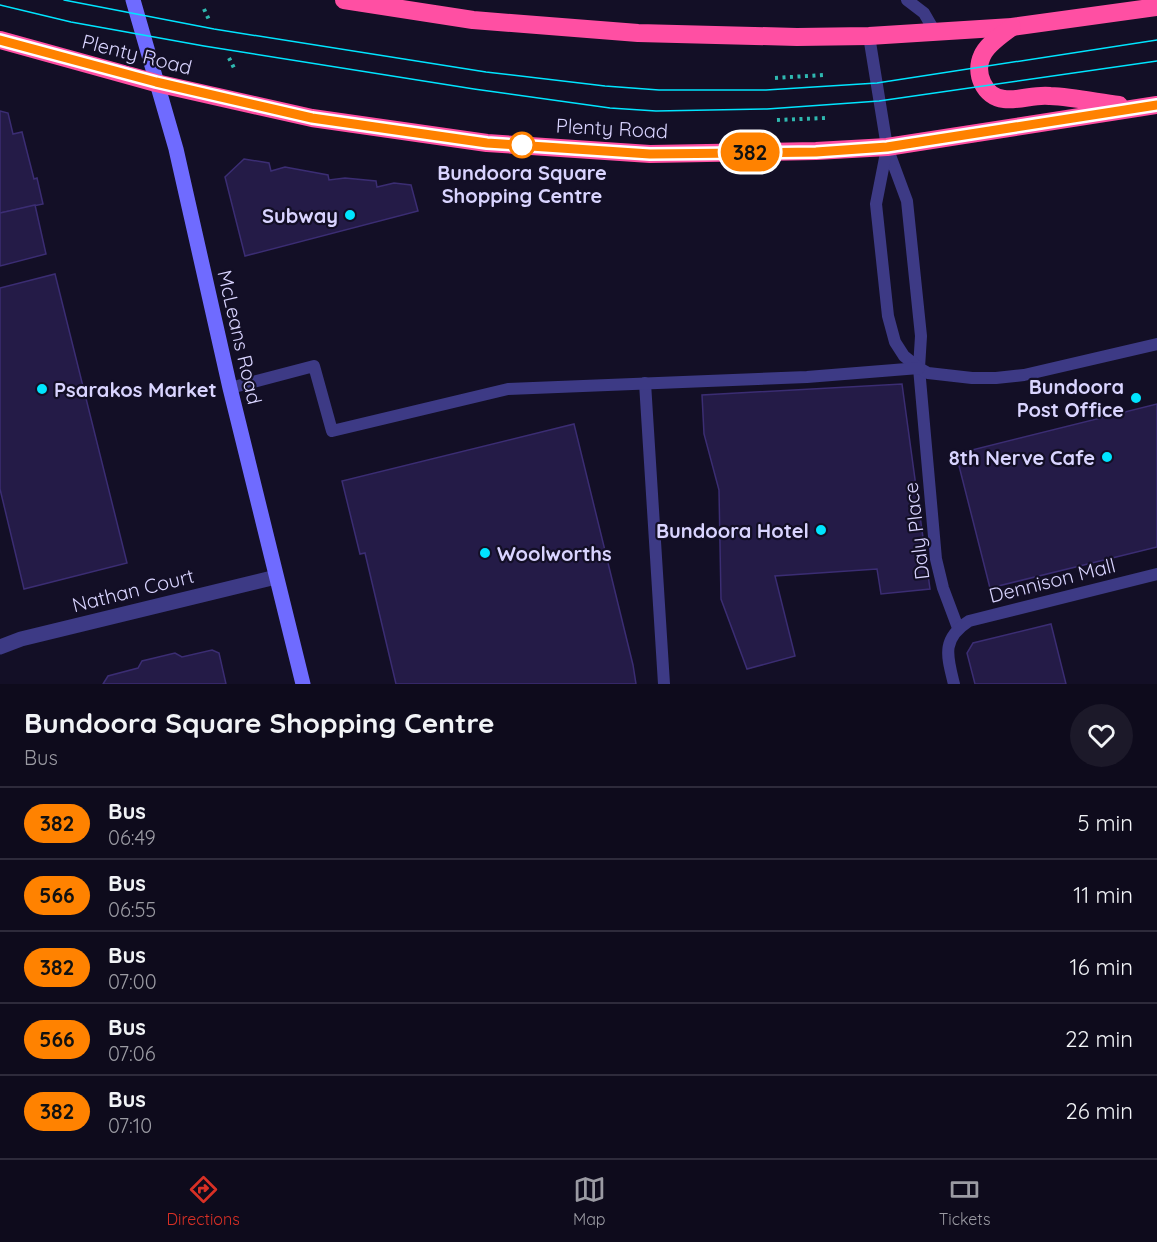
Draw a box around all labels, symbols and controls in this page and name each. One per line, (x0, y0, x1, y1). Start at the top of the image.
street label: Plenty Road (79, 28, 195, 80)
street label: Plenty Road (555, 113, 669, 143)
marker: Bundoora Square Shopping Centre (509, 132, 535, 158)
line badge: 382 (716, 132, 784, 172)
text: 382 (733, 139, 767, 165)
place label: Bundoora Square Shopping Centre (437, 160, 607, 208)
place label: Subway (262, 203, 338, 228)
marker: Subway (343, 208, 357, 222)
street label: McLeans Road (212, 267, 268, 407)
place label: Bundoora Post Office (1017, 374, 1124, 422)
place label: Psarakos Market (54, 377, 217, 402)
marker: Psarakos Market (35, 382, 49, 396)
marker: Bundoora Post Office (1129, 391, 1143, 405)
place label: 8th Nerve Cafe (949, 445, 1095, 470)
marker: 8th Nerve Cafe (1100, 450, 1114, 464)
street label: Daly Place (898, 481, 934, 581)
place label: Bundoora Hotel (656, 518, 809, 543)
marker: Bundoora Hotel (814, 523, 828, 537)
place label: Woolworths (497, 541, 612, 566)
marker: Woolworths (478, 546, 492, 560)
street label: Dennison Mall (986, 552, 1118, 608)
street label: Nathan Court (69, 563, 197, 617)
button: heart (1070, 704, 1133, 767)
text: Bundoora Square Shopping Centre (24, 705, 495, 740)
text: Bus (24, 745, 58, 770)
text: Bus (108, 797, 146, 825)
text: 5 min (1078, 809, 1133, 837)
text: 382 (40, 810, 74, 836)
text: 06:49 (108, 825, 156, 850)
text: Bus (108, 869, 146, 897)
text: 11 min (1073, 881, 1133, 909)
text: 566 (39, 882, 75, 908)
text: 06:55 (108, 897, 156, 922)
text: Bus (108, 941, 146, 969)
text: 16 min (1070, 953, 1133, 981)
text: 382 (40, 954, 74, 980)
text: 07:00 (108, 969, 157, 994)
text: Bus (108, 1013, 146, 1041)
text: 22 min (1065, 1025, 1133, 1053)
text: 566 (39, 1026, 75, 1052)
text: 07:06 (108, 1041, 155, 1066)
text: Bus (108, 1085, 146, 1113)
text: 26 min (1065, 1097, 1133, 1125)
text: 382 (40, 1098, 74, 1124)
text: 07:10 (108, 1113, 152, 1138)
tab: Directions (166, 1173, 240, 1229)
tab: Map (573, 1173, 606, 1229)
tab: Tickets (939, 1173, 991, 1229)

